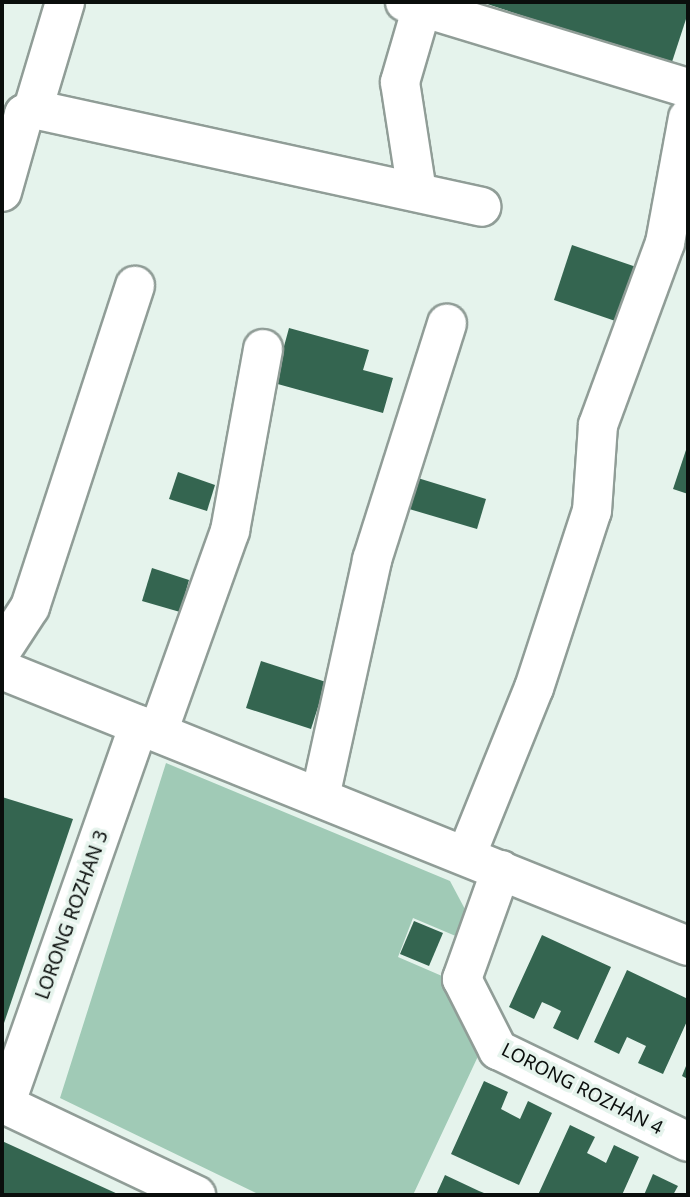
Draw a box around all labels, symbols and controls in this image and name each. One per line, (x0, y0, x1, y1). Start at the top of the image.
street label: LORONG ROZHAN 3 (31, 827, 113, 1003)
street label: LORONG ROZHAN 4 (497, 1038, 667, 1140)

